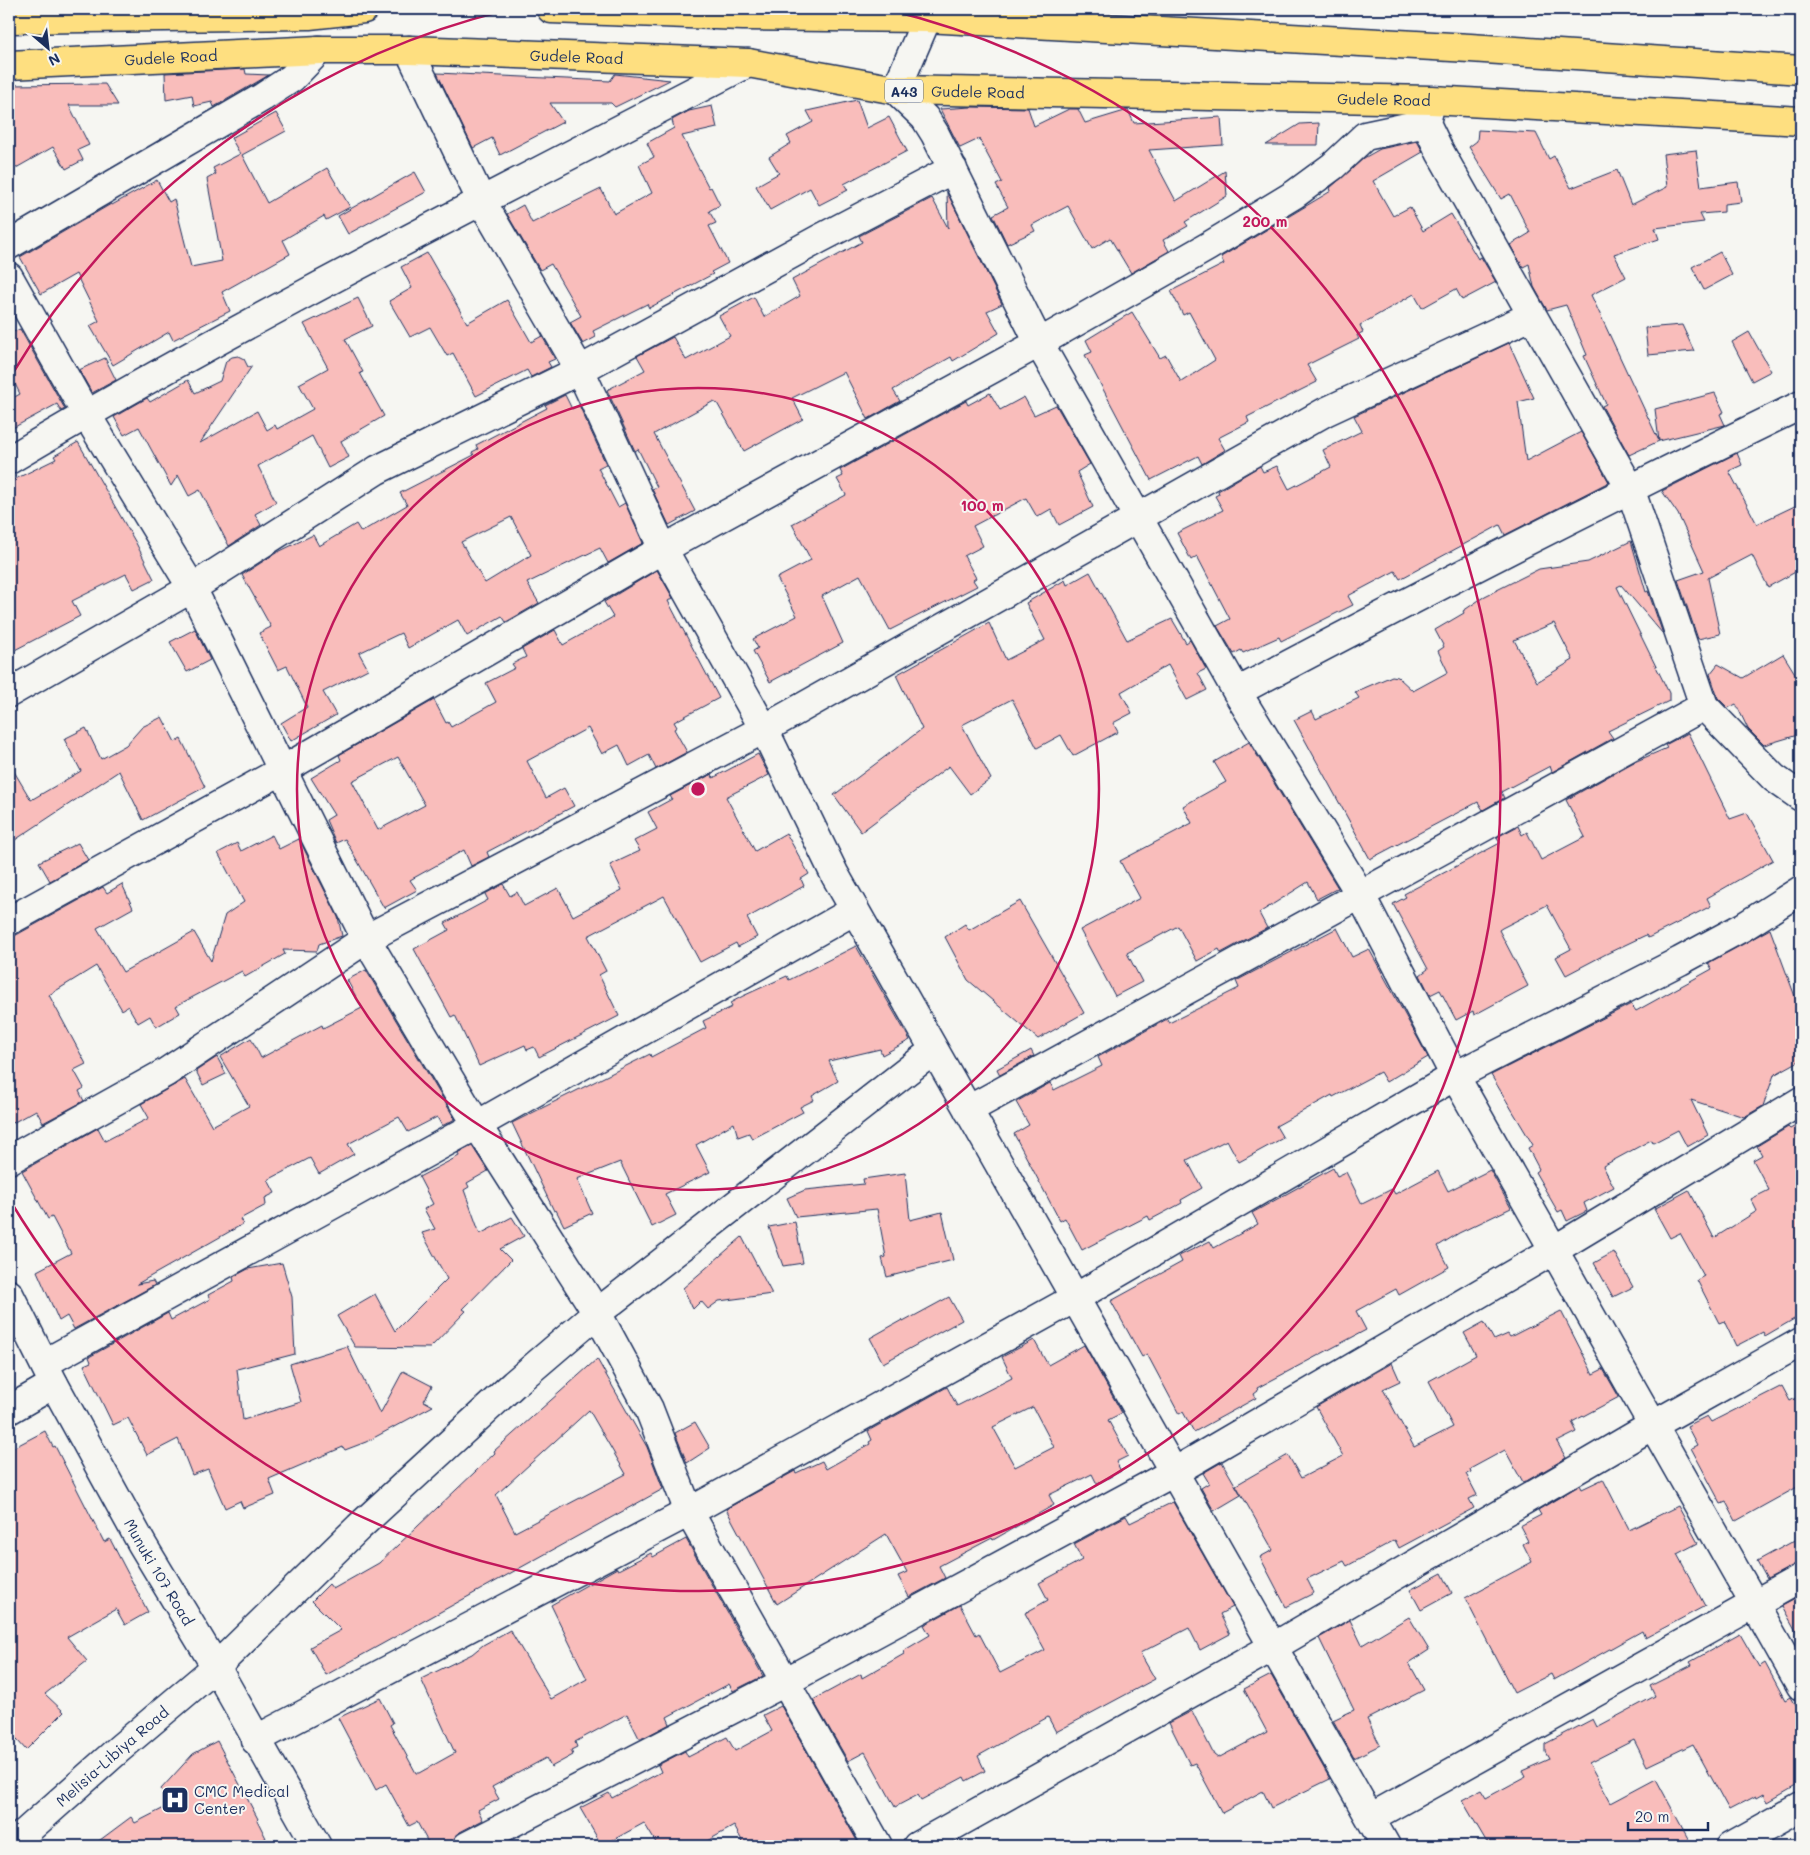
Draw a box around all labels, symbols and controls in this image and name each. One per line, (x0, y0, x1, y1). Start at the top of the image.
north arrow (22, 22, 72, 72)
street label: Gudele Road (124, 45, 218, 69)
street label: Gudele Road (529, 45, 624, 68)
text: N (45, 49, 63, 71)
road number: A43 (885, 80, 923, 102)
street label: Gudele Road (931, 81, 1025, 102)
street label: Gudele Road (1337, 88, 1431, 110)
text: 200 m (1243, 211, 1288, 231)
text: 100 m (960, 495, 1004, 515)
centre of rings (689, 780, 707, 798)
street label: Munuki 107 Road (120, 1515, 199, 1629)
street label: Melisia-Libiya Road (51, 1702, 173, 1811)
place label: CMC Medical Center (194, 1781, 289, 1818)
hospital icon: CMC Medical Center (160, 1785, 190, 1815)
scale bar (1628, 1800, 1708, 1832)
text: 20 m (1635, 1806, 1669, 1826)

